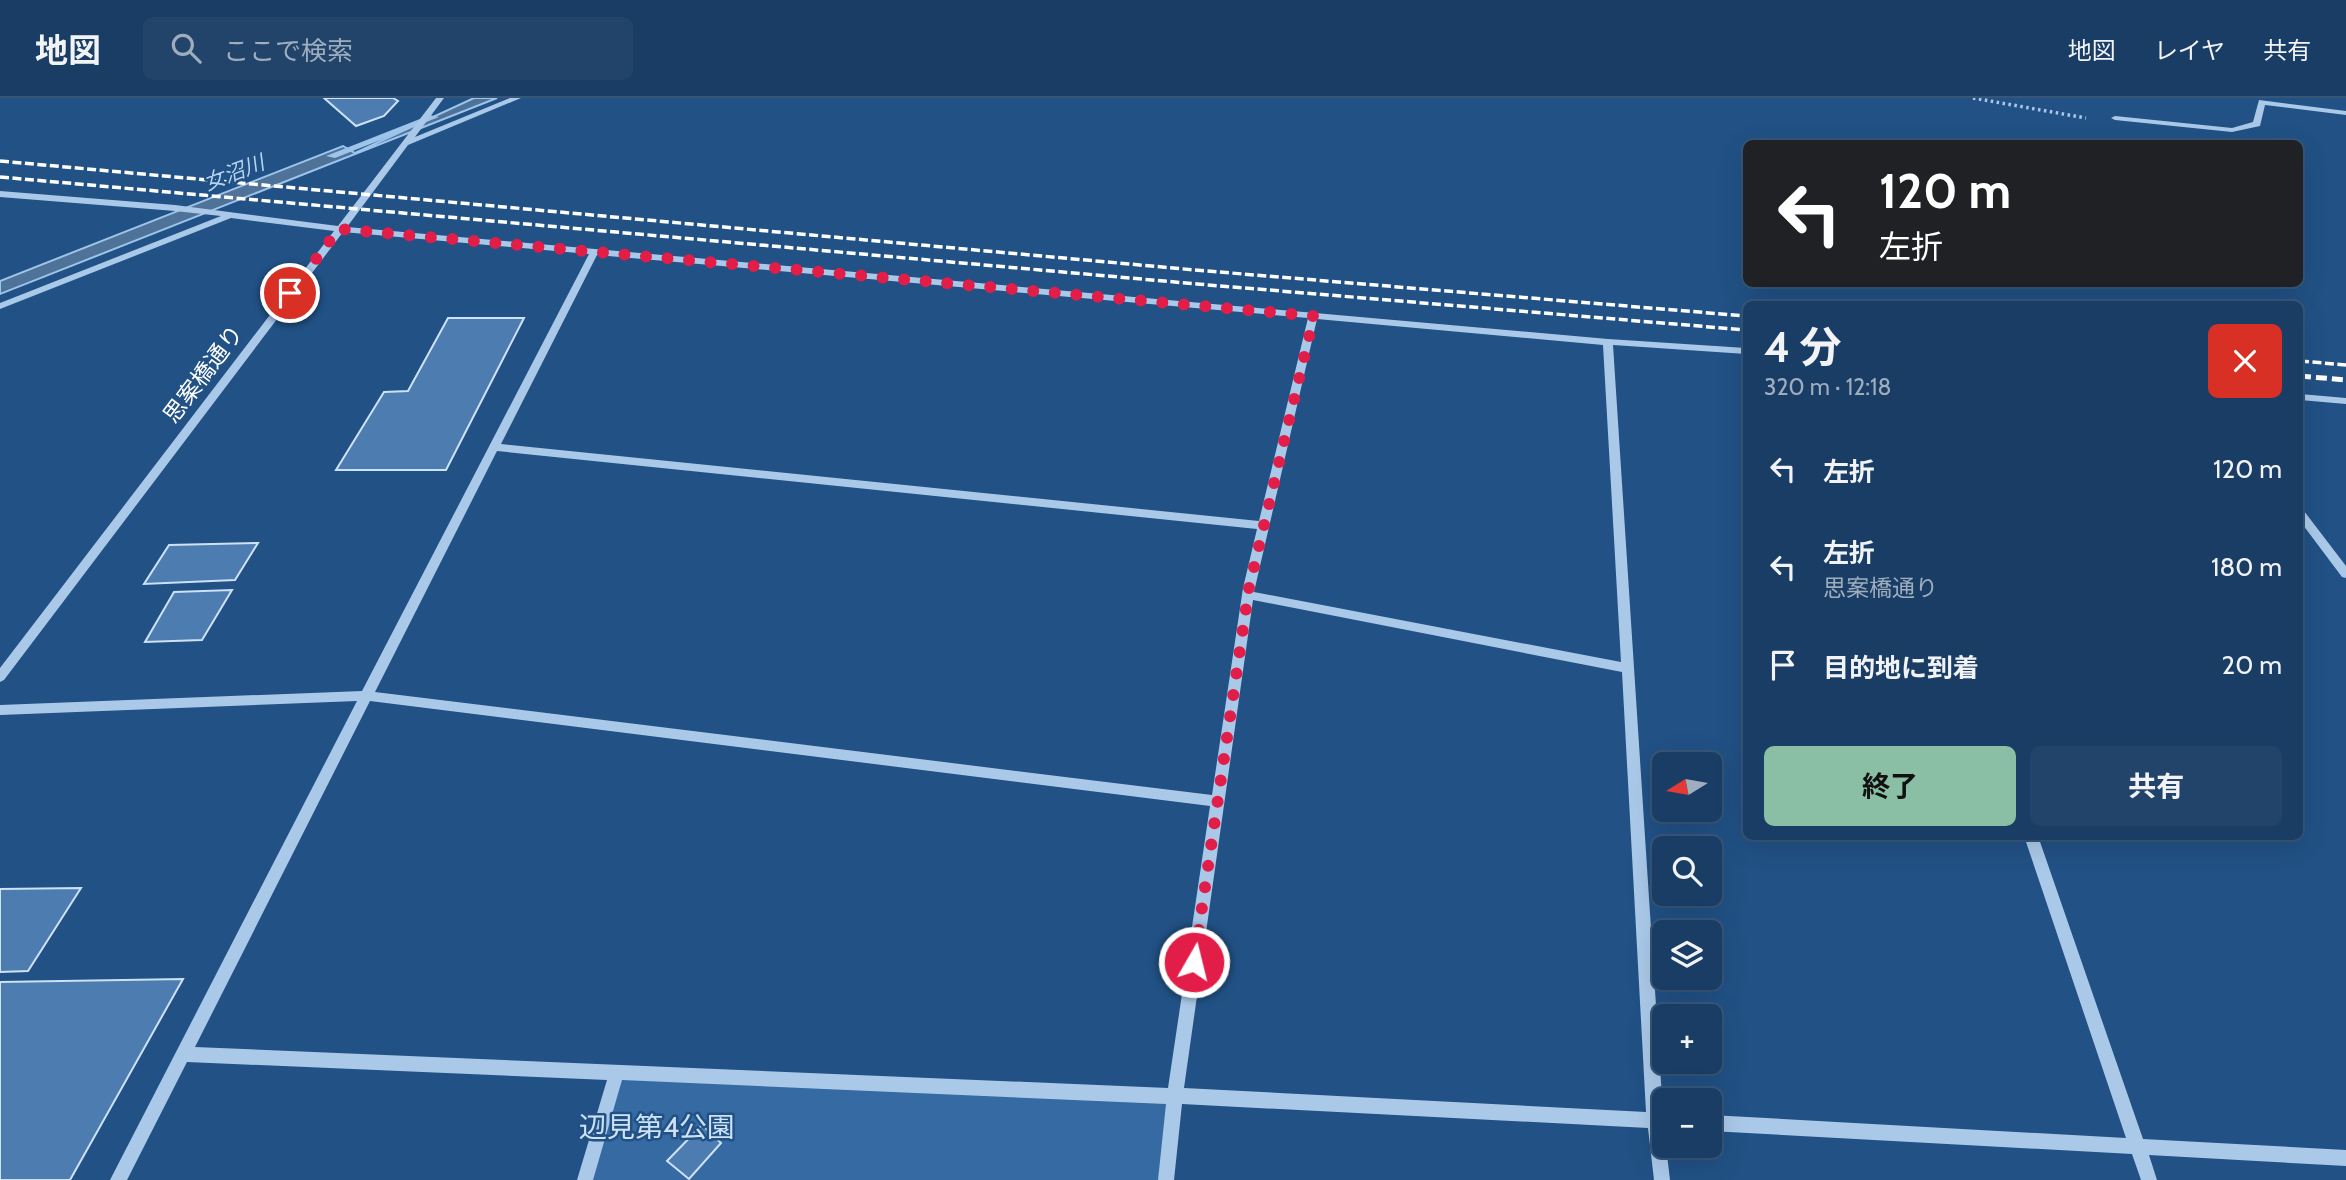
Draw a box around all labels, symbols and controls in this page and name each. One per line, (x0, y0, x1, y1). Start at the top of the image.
search box (143, 17, 633, 80)
icon: search (167, 29, 205, 67)
text: 地図 (35, 30, 101, 70)
text: ここで検索 (223, 35, 353, 67)
text: 地図 (2068, 36, 2116, 65)
text: レイヤ (2154, 36, 2225, 65)
text: 共有 (2263, 36, 2311, 65)
water label: 女沼川 (200, 149, 270, 195)
text: 120 m (1879, 161, 2011, 220)
icon: left (1764, 168, 1855, 259)
text: 左折 (1879, 227, 1943, 266)
pin (260, 263, 320, 323)
icon: arrive (271, 274, 309, 312)
street label: 思案橋通り (157, 320, 249, 428)
text: 4 分 (1764, 321, 1842, 373)
button: close (2208, 324, 2282, 398)
text: 320 m · 12:18 (1764, 373, 1892, 401)
icon: left (1764, 450, 1802, 488)
text: 120 m (2213, 453, 2282, 485)
text: 左折 (1823, 456, 1875, 488)
text: 左折 (1823, 537, 1875, 569)
icon: left (1764, 548, 1802, 586)
text: 180 m (2211, 551, 2282, 583)
text: 思案橋通り (1823, 574, 1938, 602)
icon: arrive (1764, 646, 1802, 684)
text: 20 m (2222, 649, 2282, 681)
text: 目的地に到着 (1823, 652, 1979, 684)
button: 終了 (1764, 746, 2016, 826)
button: 共有 (2030, 746, 2282, 826)
north arrow (1652, 752, 1722, 822)
map controls (1652, 752, 1722, 1158)
button: search (1652, 836, 1722, 906)
button: layers (1652, 920, 1722, 990)
position arrow (1157, 925, 1231, 999)
button: + (1652, 1004, 1722, 1074)
button: − (1652, 1088, 1722, 1158)
park label: 辺見第4公園 (579, 1110, 735, 1144)

